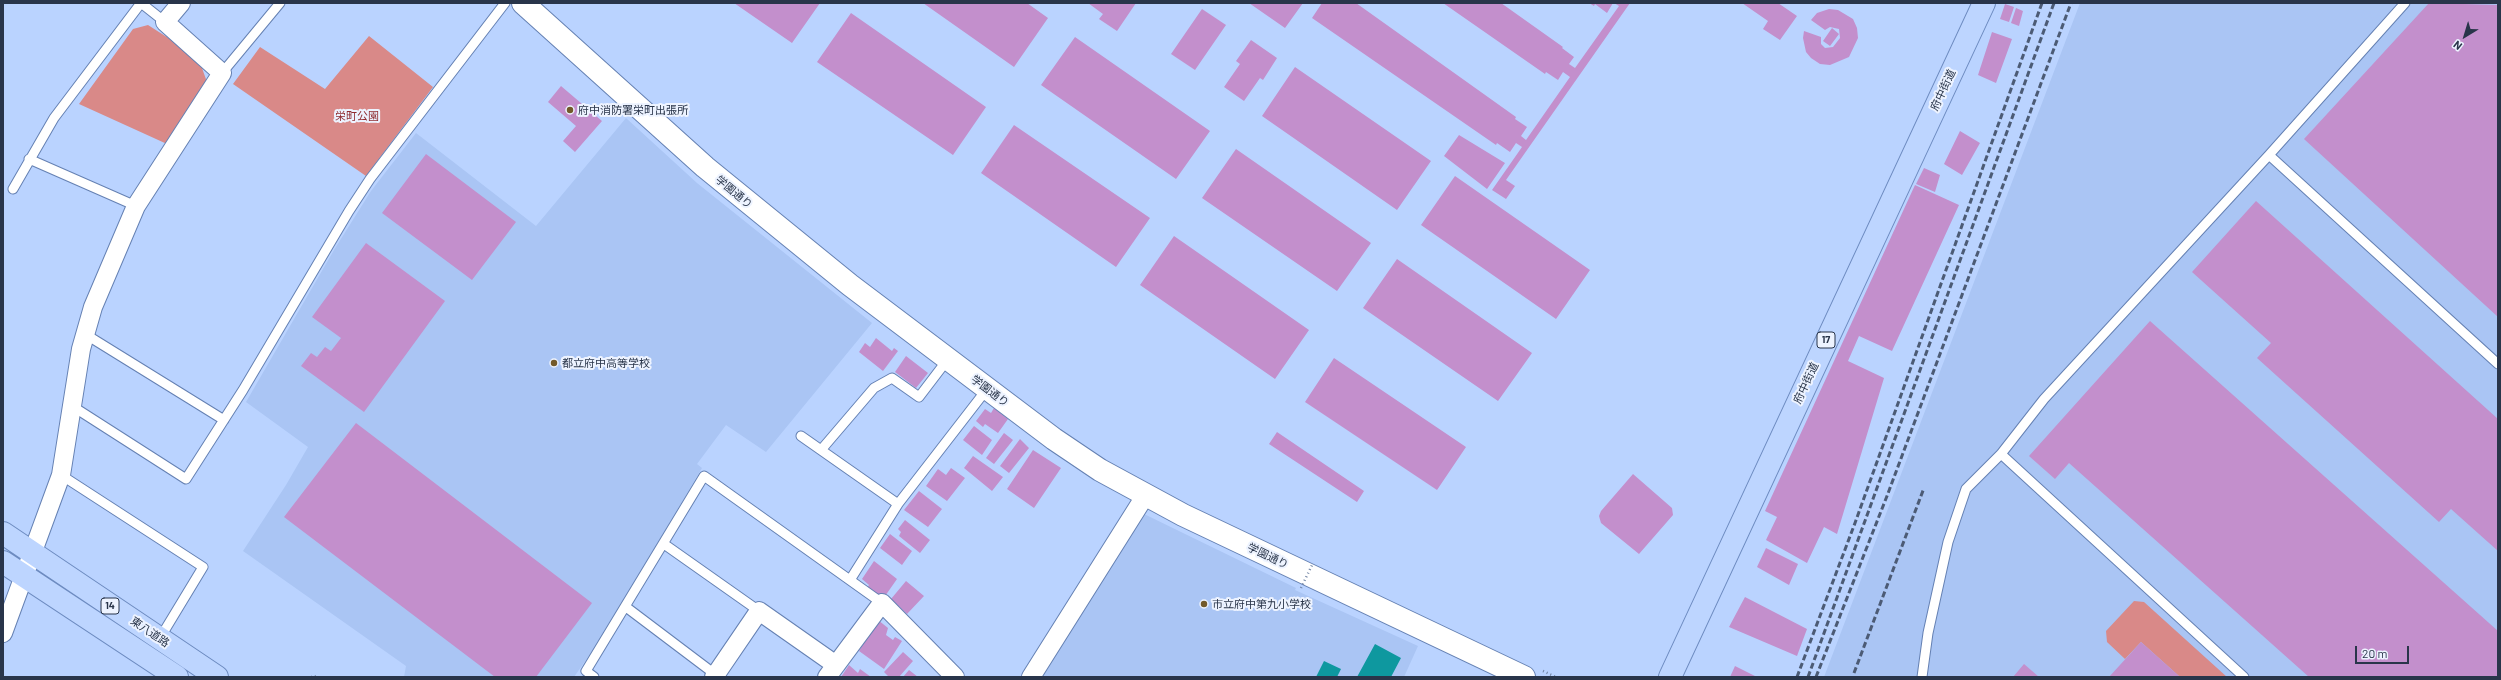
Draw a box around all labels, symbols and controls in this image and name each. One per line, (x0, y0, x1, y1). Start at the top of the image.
north arrow (2445, 16, 2485, 56)
text: N (2450, 38, 2464, 53)
street label: 府中街道 (1928, 67, 1958, 113)
place label: 府中消防署栄町出張所 (578, 103, 688, 117)
marker: 府中消防署栄町出張所 (565, 105, 575, 115)
park label: 栄町公園 (335, 109, 379, 123)
street label: 学園通り (713, 173, 755, 211)
road number: 17 (1817, 332, 1835, 348)
place label: 都立府中高等学校 (562, 356, 650, 370)
marker: 都立府中高等学校 (549, 358, 559, 368)
street label: 府中街道 (1791, 360, 1821, 406)
street label: 学園通り (968, 372, 1012, 410)
street label: 学園通り (1245, 540, 1291, 572)
place label: 市立府中第九小学校 (1212, 597, 1311, 611)
road number: 14 (101, 598, 119, 614)
marker: 市立府中第九小学校 (1199, 599, 1209, 609)
street label: 東八道路 (128, 614, 172, 650)
scale bar (2357, 638, 2411, 664)
text: 20 m (2362, 646, 2388, 660)

